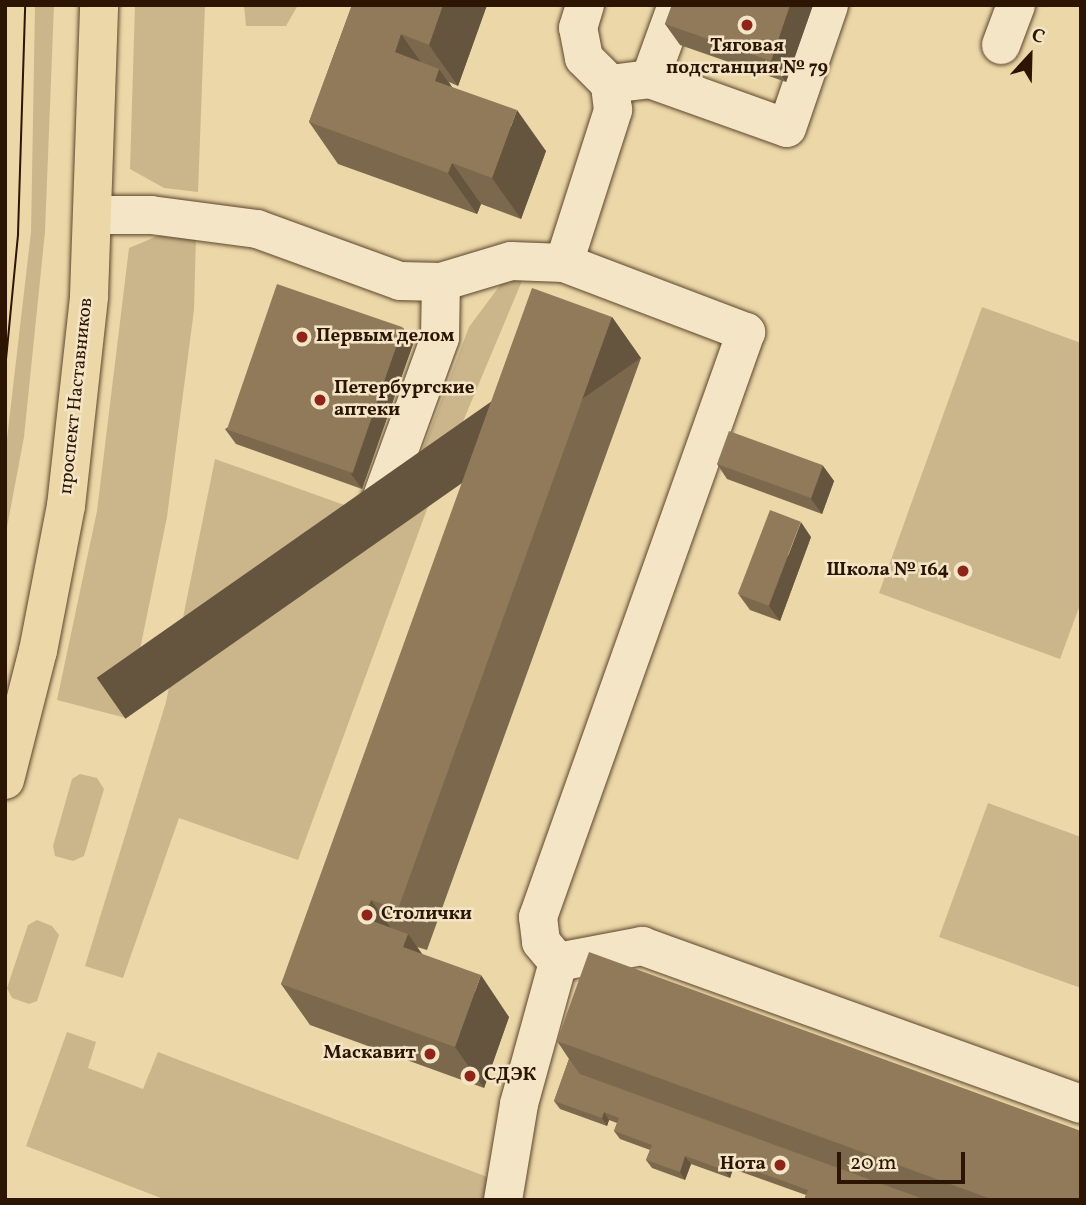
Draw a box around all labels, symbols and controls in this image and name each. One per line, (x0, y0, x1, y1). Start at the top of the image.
marker: Тяговая подстанция № 79 (739, 17, 755, 33)
north arrow (995, 21, 1065, 91)
text: С (1027, 22, 1048, 51)
place label: Тяговая подстанция № 79 (666, 36, 828, 80)
street label: проспект Наставников (55, 296, 99, 496)
place label: Первым делом (316, 326, 454, 348)
marker: Первым делом (294, 329, 310, 345)
place label: Петербургские аптеки (334, 378, 474, 422)
marker: Петербургские аптеки (312, 392, 328, 408)
place label: Школа № 164 (826, 560, 949, 582)
marker: Школа № 164 (955, 563, 971, 579)
place label: Столички (381, 904, 472, 926)
marker: Столички (359, 907, 375, 923)
place label: Маскавит (323, 1043, 416, 1065)
marker: Маскавит (422, 1046, 438, 1062)
place label: СДЭК (484, 1065, 536, 1087)
marker: СДЭК (462, 1068, 478, 1084)
scale bar (841, 1138, 969, 1182)
text: 20 m (850, 1149, 896, 1178)
place label: Нота (720, 1154, 766, 1176)
marker: Нота (772, 1157, 788, 1173)

